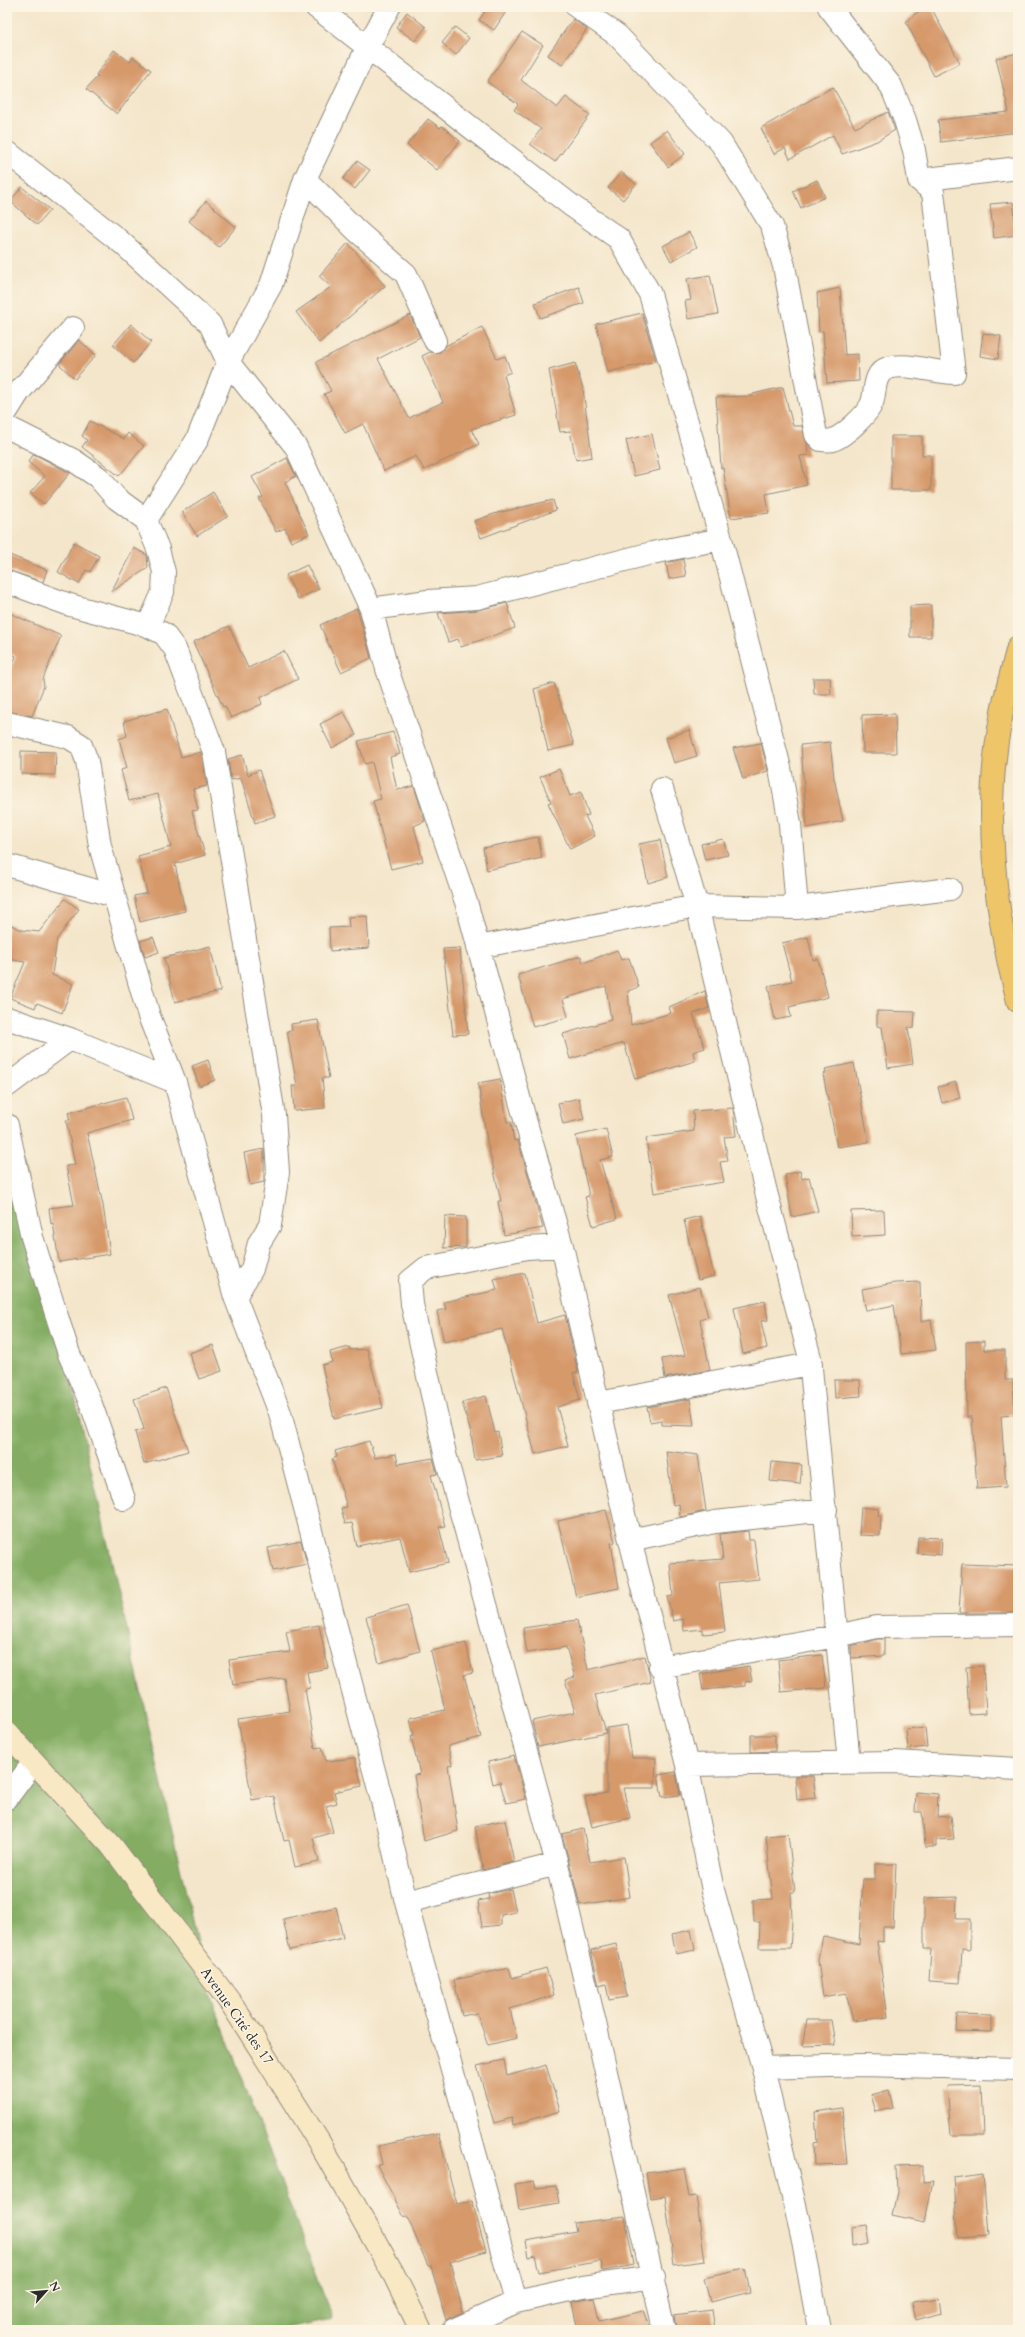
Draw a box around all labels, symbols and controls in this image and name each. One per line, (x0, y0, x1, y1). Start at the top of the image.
street label: Avenue Cité des 17 (196, 1963, 278, 2069)
north arrow (26, 2271, 66, 2311)
text: N (46, 2279, 64, 2295)

